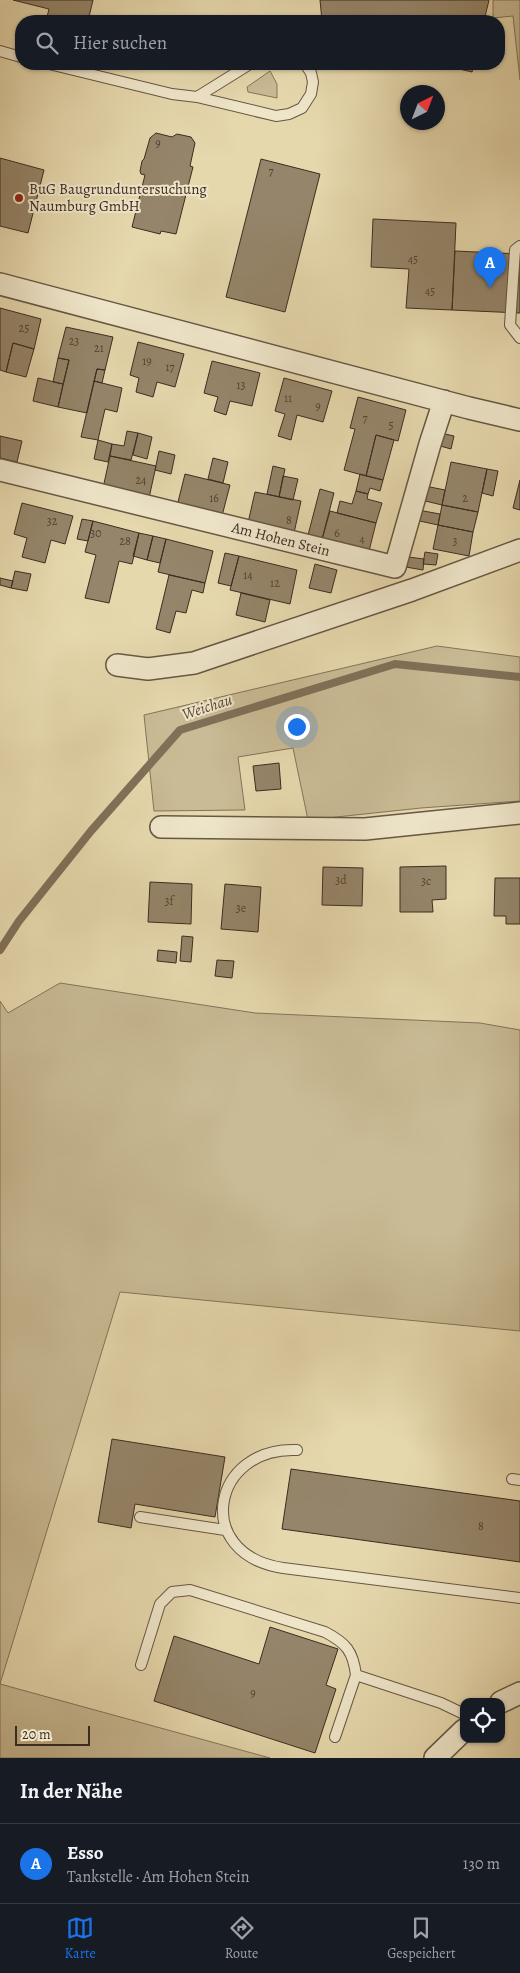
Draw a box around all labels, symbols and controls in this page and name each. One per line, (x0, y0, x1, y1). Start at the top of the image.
search box (15, 15, 505, 70)
icon: search (33, 29, 61, 57)
text: Hier suchen (73, 30, 167, 56)
north arrow (400, 85, 445, 130)
house number: 9 (155, 135, 161, 151)
house number: 7 (268, 163, 274, 179)
place label: BuG Baugrunduntersuchung Naumburg GmbH (29, 179, 207, 216)
marker: BuG Baugrunduntersuchung Naumburg GmbH (13, 192, 25, 204)
pin: A (474, 247, 506, 288)
house number: 45 (408, 251, 418, 267)
house number: 45 (425, 283, 435, 299)
house number: 25 (19, 320, 29, 336)
house number: 23 (69, 333, 79, 349)
house number: 21 (94, 340, 104, 356)
house number: 19 (142, 353, 152, 369)
house number: 17 (165, 359, 176, 375)
house number: 13 (236, 377, 246, 393)
house number: 11 (284, 390, 292, 406)
house number: 9 (315, 398, 321, 414)
house number: 7 (362, 410, 368, 426)
house number: 5 (388, 417, 394, 433)
house number: 24 (135, 472, 147, 488)
house number: 16 (209, 490, 219, 506)
house number: 2 (462, 490, 468, 506)
house number: 8 (286, 512, 292, 528)
house number: 32 (47, 513, 58, 529)
street label: Am Hohen Stein (229, 517, 332, 561)
house number: 30 (90, 525, 102, 541)
house number: 6 (334, 525, 340, 541)
house number: 4 (359, 531, 365, 547)
house number: 28 (119, 533, 131, 549)
house number: 3 (453, 533, 458, 549)
house number: 14 (243, 567, 253, 583)
house number: 12 (270, 575, 280, 591)
water label: Weichau (179, 689, 235, 725)
your location (284, 714, 310, 740)
house number: 3d (335, 872, 347, 888)
house number: 3c (421, 873, 431, 889)
house number: 3f (165, 893, 176, 909)
house number: 3e (236, 900, 246, 916)
house number: 8 (478, 1518, 484, 1534)
house number: 9 (250, 1685, 256, 1701)
map controls (460, 1698, 505, 1743)
button: locate (460, 1698, 505, 1743)
scale bar (15, 1723, 90, 1746)
text: 20 m (22, 1725, 51, 1744)
text: In der Nähe (20, 1777, 122, 1805)
text: Esso (67, 1840, 104, 1866)
text: A (31, 1853, 41, 1875)
text: 130 m (463, 1853, 500, 1875)
text: Tankstelle · Am Hohen Stein (67, 1866, 250, 1888)
tab: Karte (64, 1914, 96, 1963)
tab: Route (225, 1914, 258, 1963)
tab: Gespeichert (387, 1914, 456, 1963)

